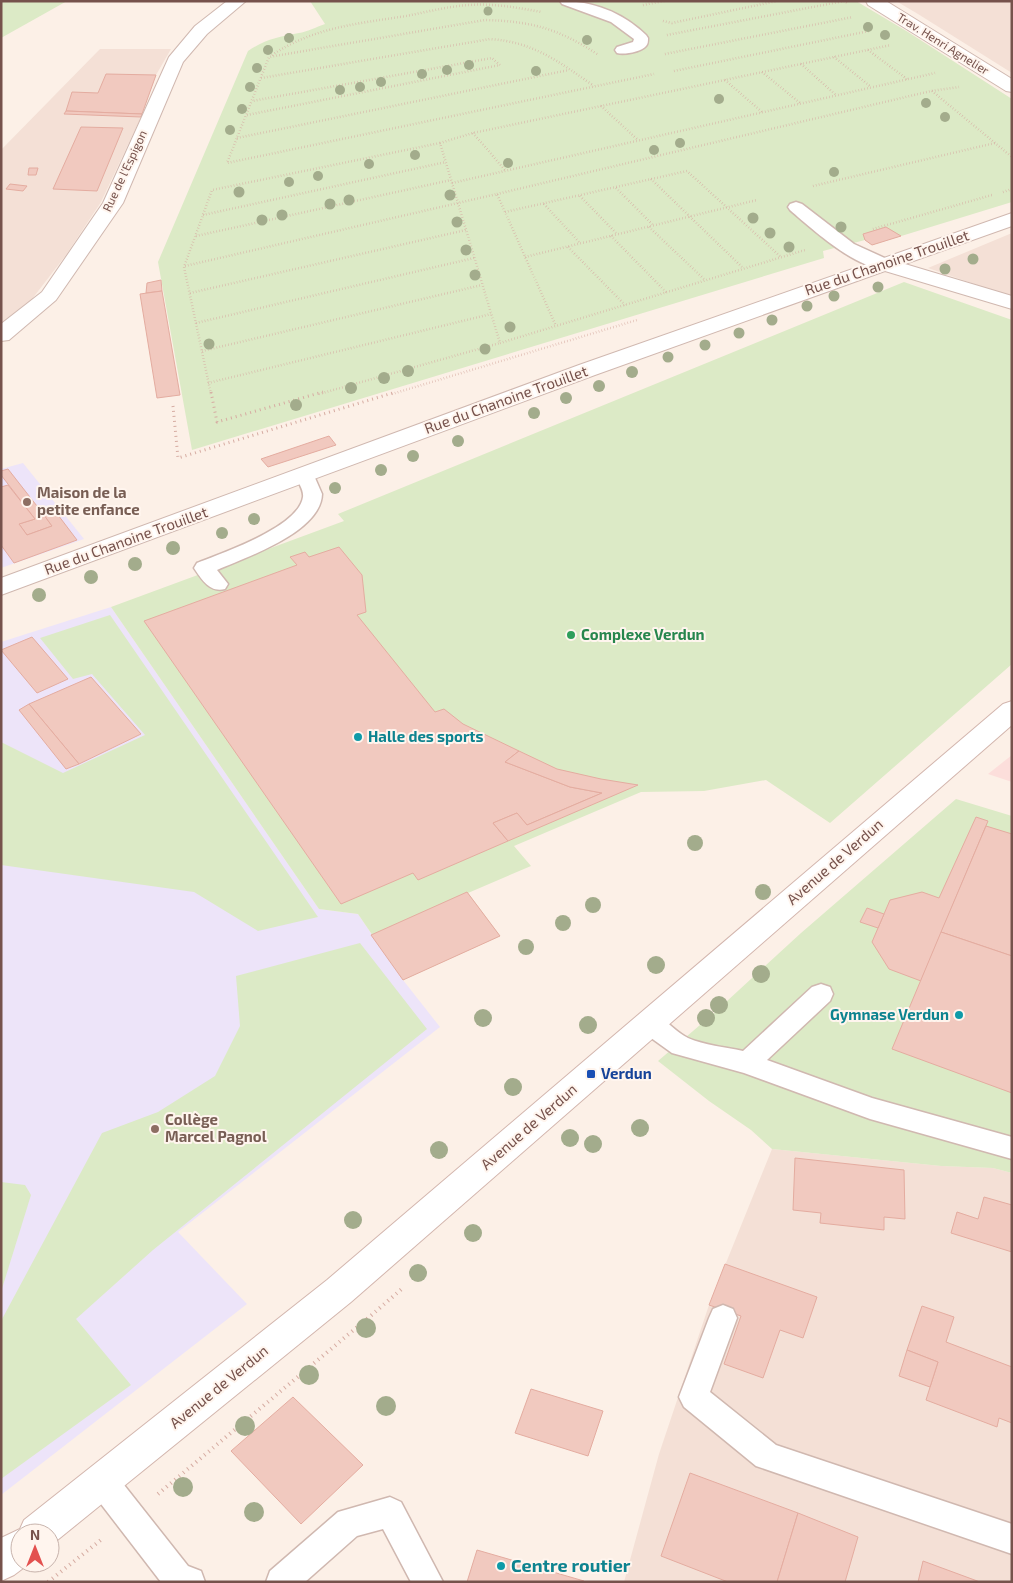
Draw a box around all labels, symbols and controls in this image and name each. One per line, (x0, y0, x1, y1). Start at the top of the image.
street label: Trav. Henri Agnelier (895, 9, 992, 77)
street label: Rue de l'Espigon (99, 128, 149, 214)
street label: Rue du Chanoine Trouillet (802, 225, 971, 299)
street label: Rue du Chanoine Trouillet (422, 361, 590, 437)
place label: Maison de la petite enfance (37, 483, 140, 518)
marker: Maison de la petite enfance (21, 496, 33, 508)
street label: Rue du Chanoine Trouillet (42, 502, 210, 578)
place label: Complexe Verdun (581, 625, 705, 643)
marker: Complexe Verdun (565, 629, 577, 641)
place label: Halle des sports (368, 727, 483, 745)
marker: Halle des sports (352, 731, 364, 743)
street label: Avenue de Verdun (783, 815, 886, 908)
place label: Gymnase Verdun (830, 1005, 949, 1024)
marker: Gymnase Verdun (953, 1009, 965, 1021)
place label: Verdun (601, 1064, 652, 1082)
marker: Verdun (585, 1068, 597, 1080)
street label: Avenue de Verdun (477, 1080, 580, 1173)
place label: Collège Marcel Pagnol (165, 1110, 267, 1145)
marker: Collège Marcel Pagnol (149, 1123, 161, 1135)
street label: Avenue de Verdun (165, 1341, 271, 1431)
north arrow (10, 1523, 60, 1573)
text: N (30, 1526, 40, 1543)
place label: Centre routier (511, 1554, 631, 1576)
marker: Centre routier (495, 1560, 507, 1572)

